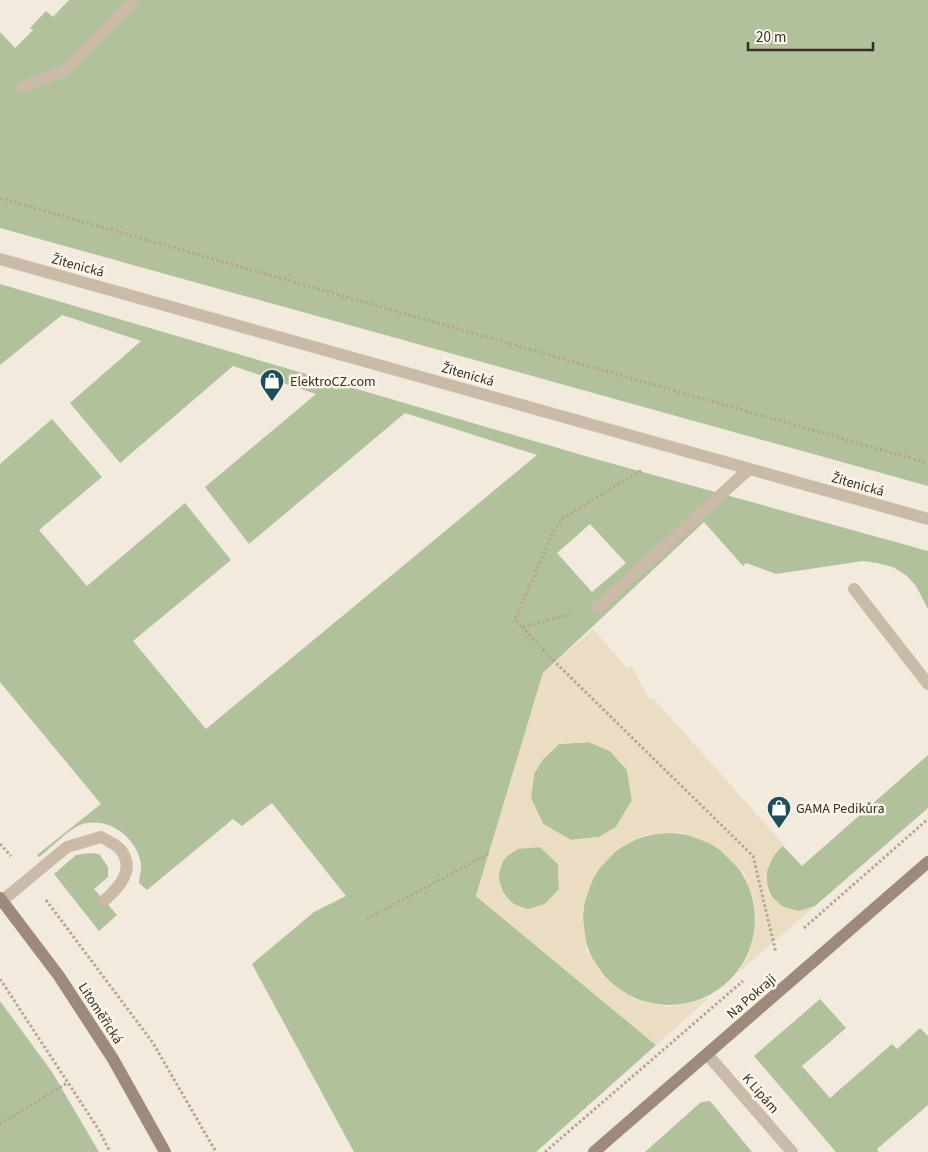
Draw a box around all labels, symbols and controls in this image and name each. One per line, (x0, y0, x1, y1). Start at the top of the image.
scale bar (748, 20, 873, 52)
text: 20 m (756, 27, 786, 48)
street label: Žitenická (49, 249, 106, 283)
street label: Žitenická (439, 358, 496, 392)
shop icon: ElektroCZ.com (259, 368, 285, 402)
place label: ElektroCZ.com (290, 372, 376, 392)
street label: Žitenická (829, 468, 886, 502)
shop icon: GAMA Pedikůra (766, 795, 792, 829)
place label: GAMA Pedikůra (796, 799, 884, 819)
street label: Na Pokraji (723, 970, 781, 1024)
street label: Litoměřická (73, 979, 127, 1048)
street label: K Lipám (737, 1069, 783, 1118)

